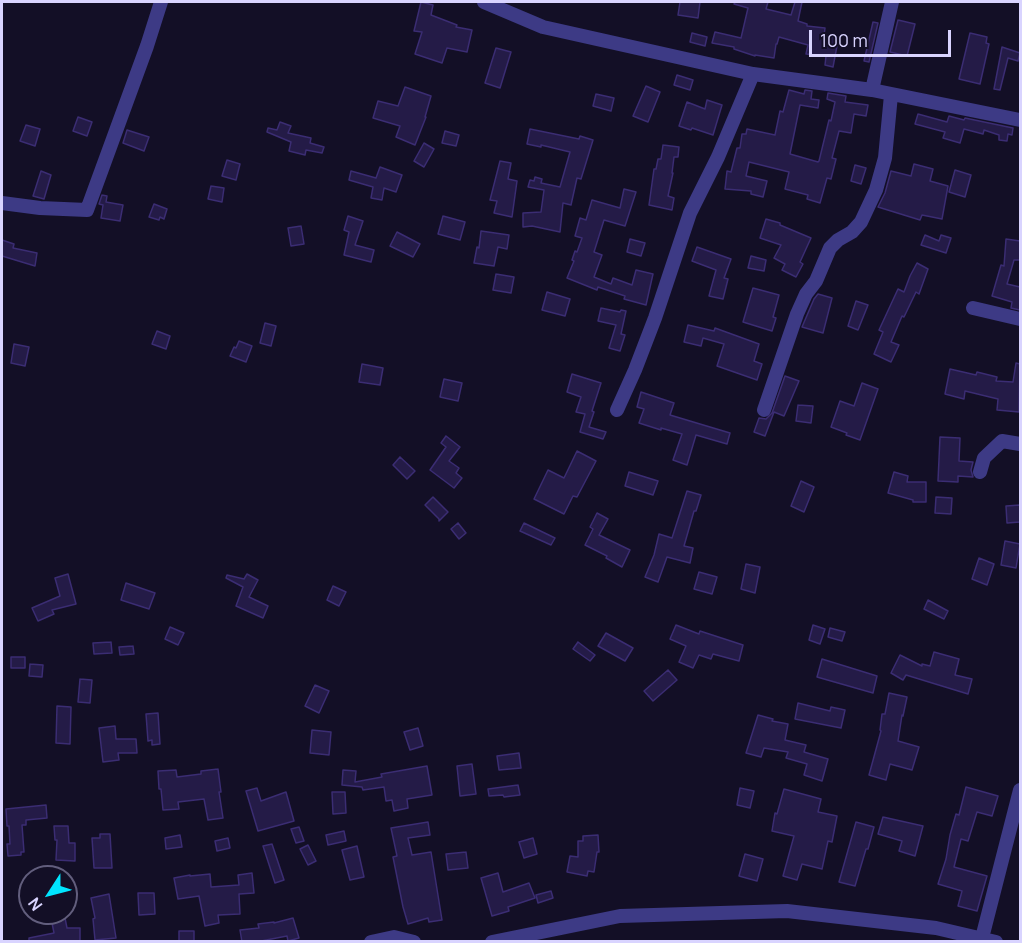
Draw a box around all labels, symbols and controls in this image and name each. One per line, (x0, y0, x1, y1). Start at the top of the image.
scale bar (812, 18, 954, 56)
text: 100 m (820, 28, 868, 52)
north arrow (18, 865, 78, 925)
text: N (23, 893, 47, 916)

